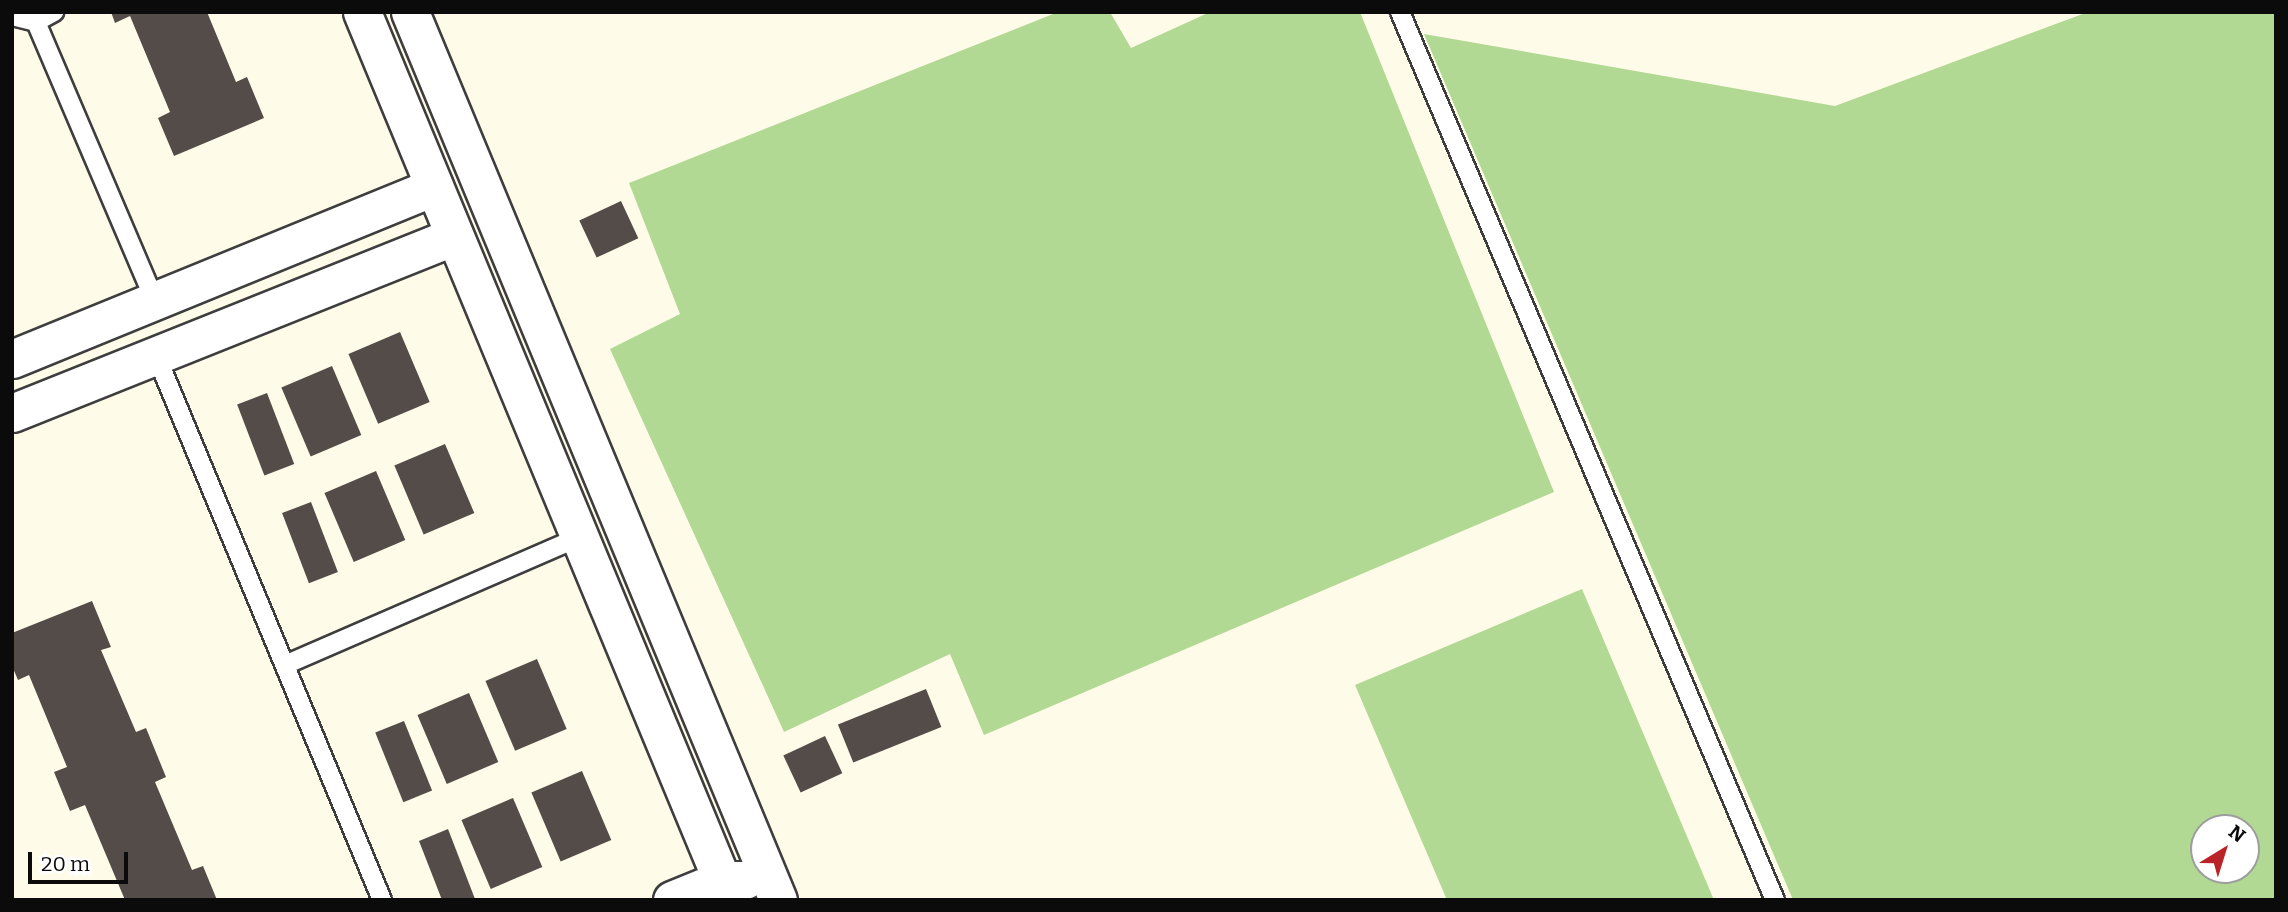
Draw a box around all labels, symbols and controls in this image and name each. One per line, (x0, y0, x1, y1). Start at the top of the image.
north arrow (2190, 814, 2260, 884)
text: N (2224, 820, 2250, 847)
scale bar (32, 838, 131, 882)
text: 20 m (41, 851, 90, 877)

